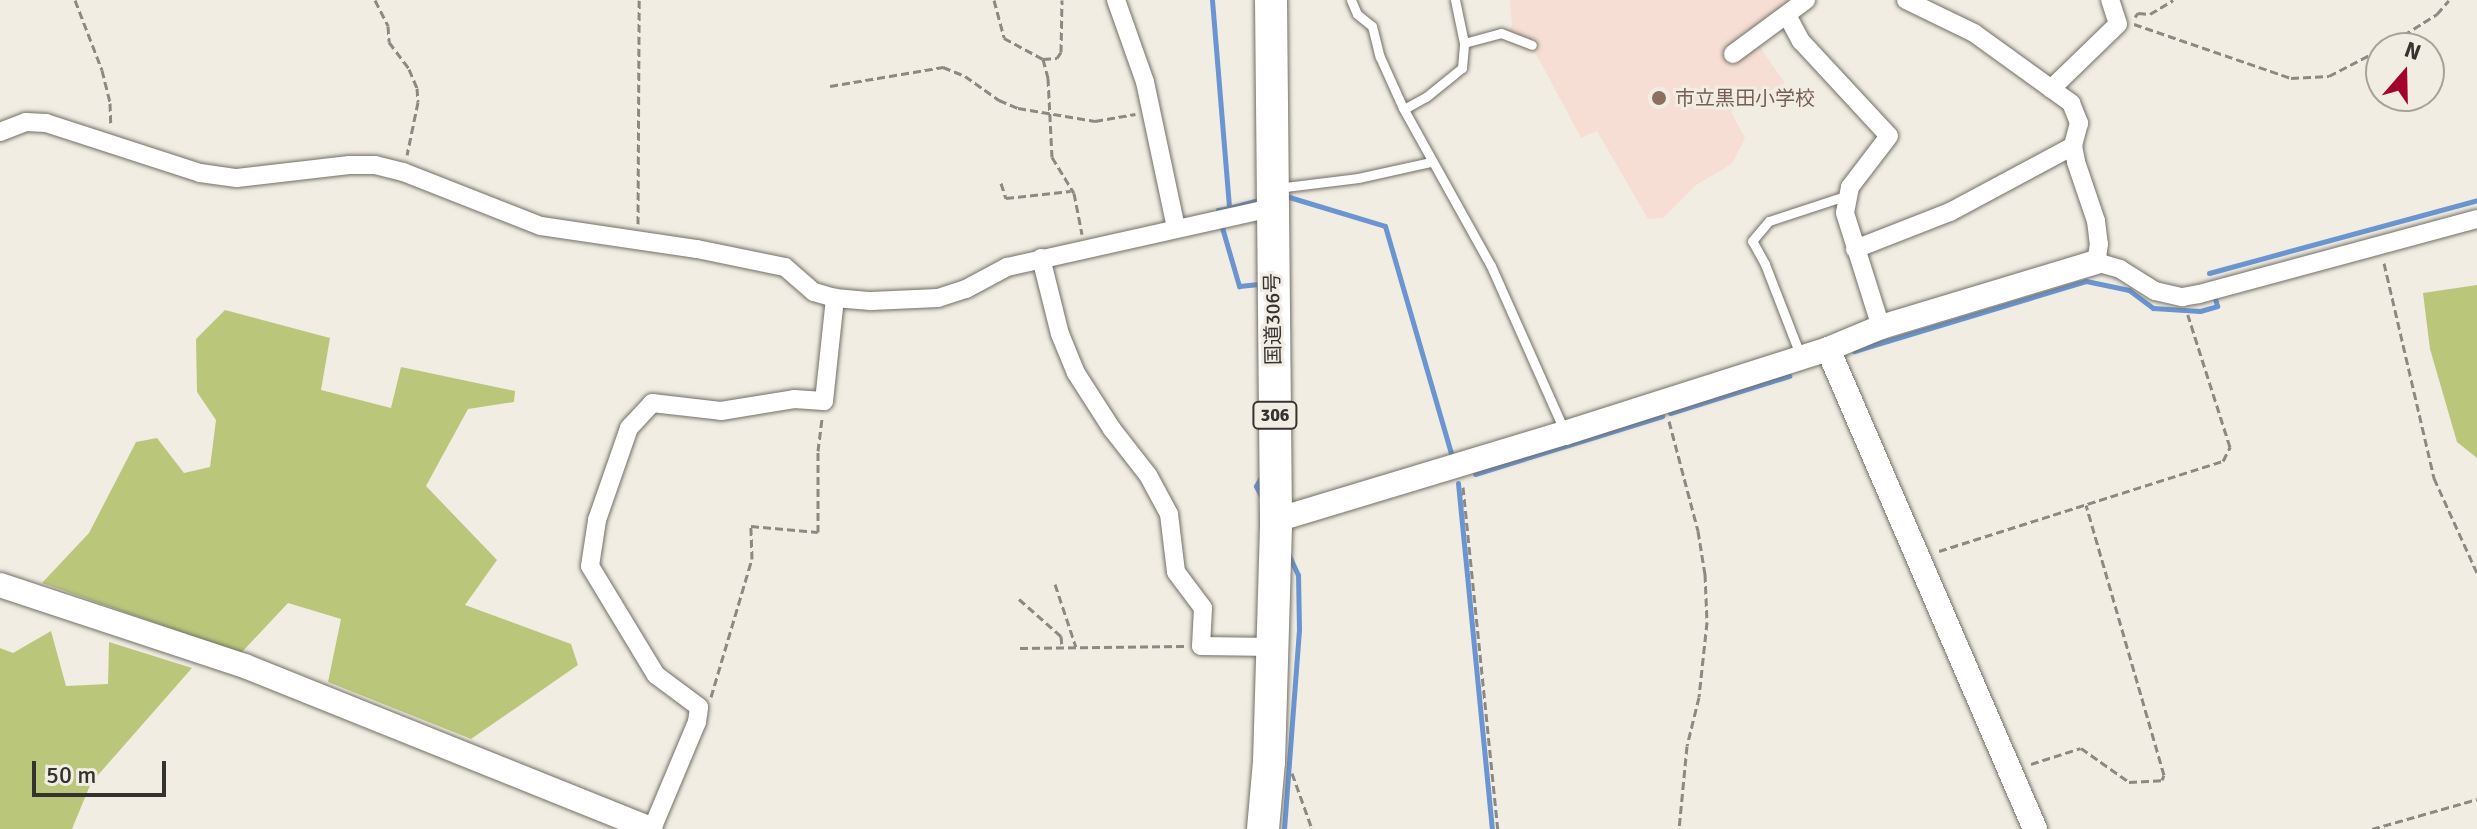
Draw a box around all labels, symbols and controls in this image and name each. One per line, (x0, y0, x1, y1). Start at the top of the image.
north arrow (2365, 32, 2445, 112)
text: N (2401, 36, 2425, 66)
place label: 市立黒田小学校 (1675, 86, 1815, 110)
marker: 市立黒田小学校 (1650, 89, 1668, 107)
street label: 国道306号 (1260, 273, 1286, 365)
road number: 306 (1251, 401, 1299, 429)
scale bar (36, 745, 170, 795)
text: 50 m (46, 760, 96, 790)

